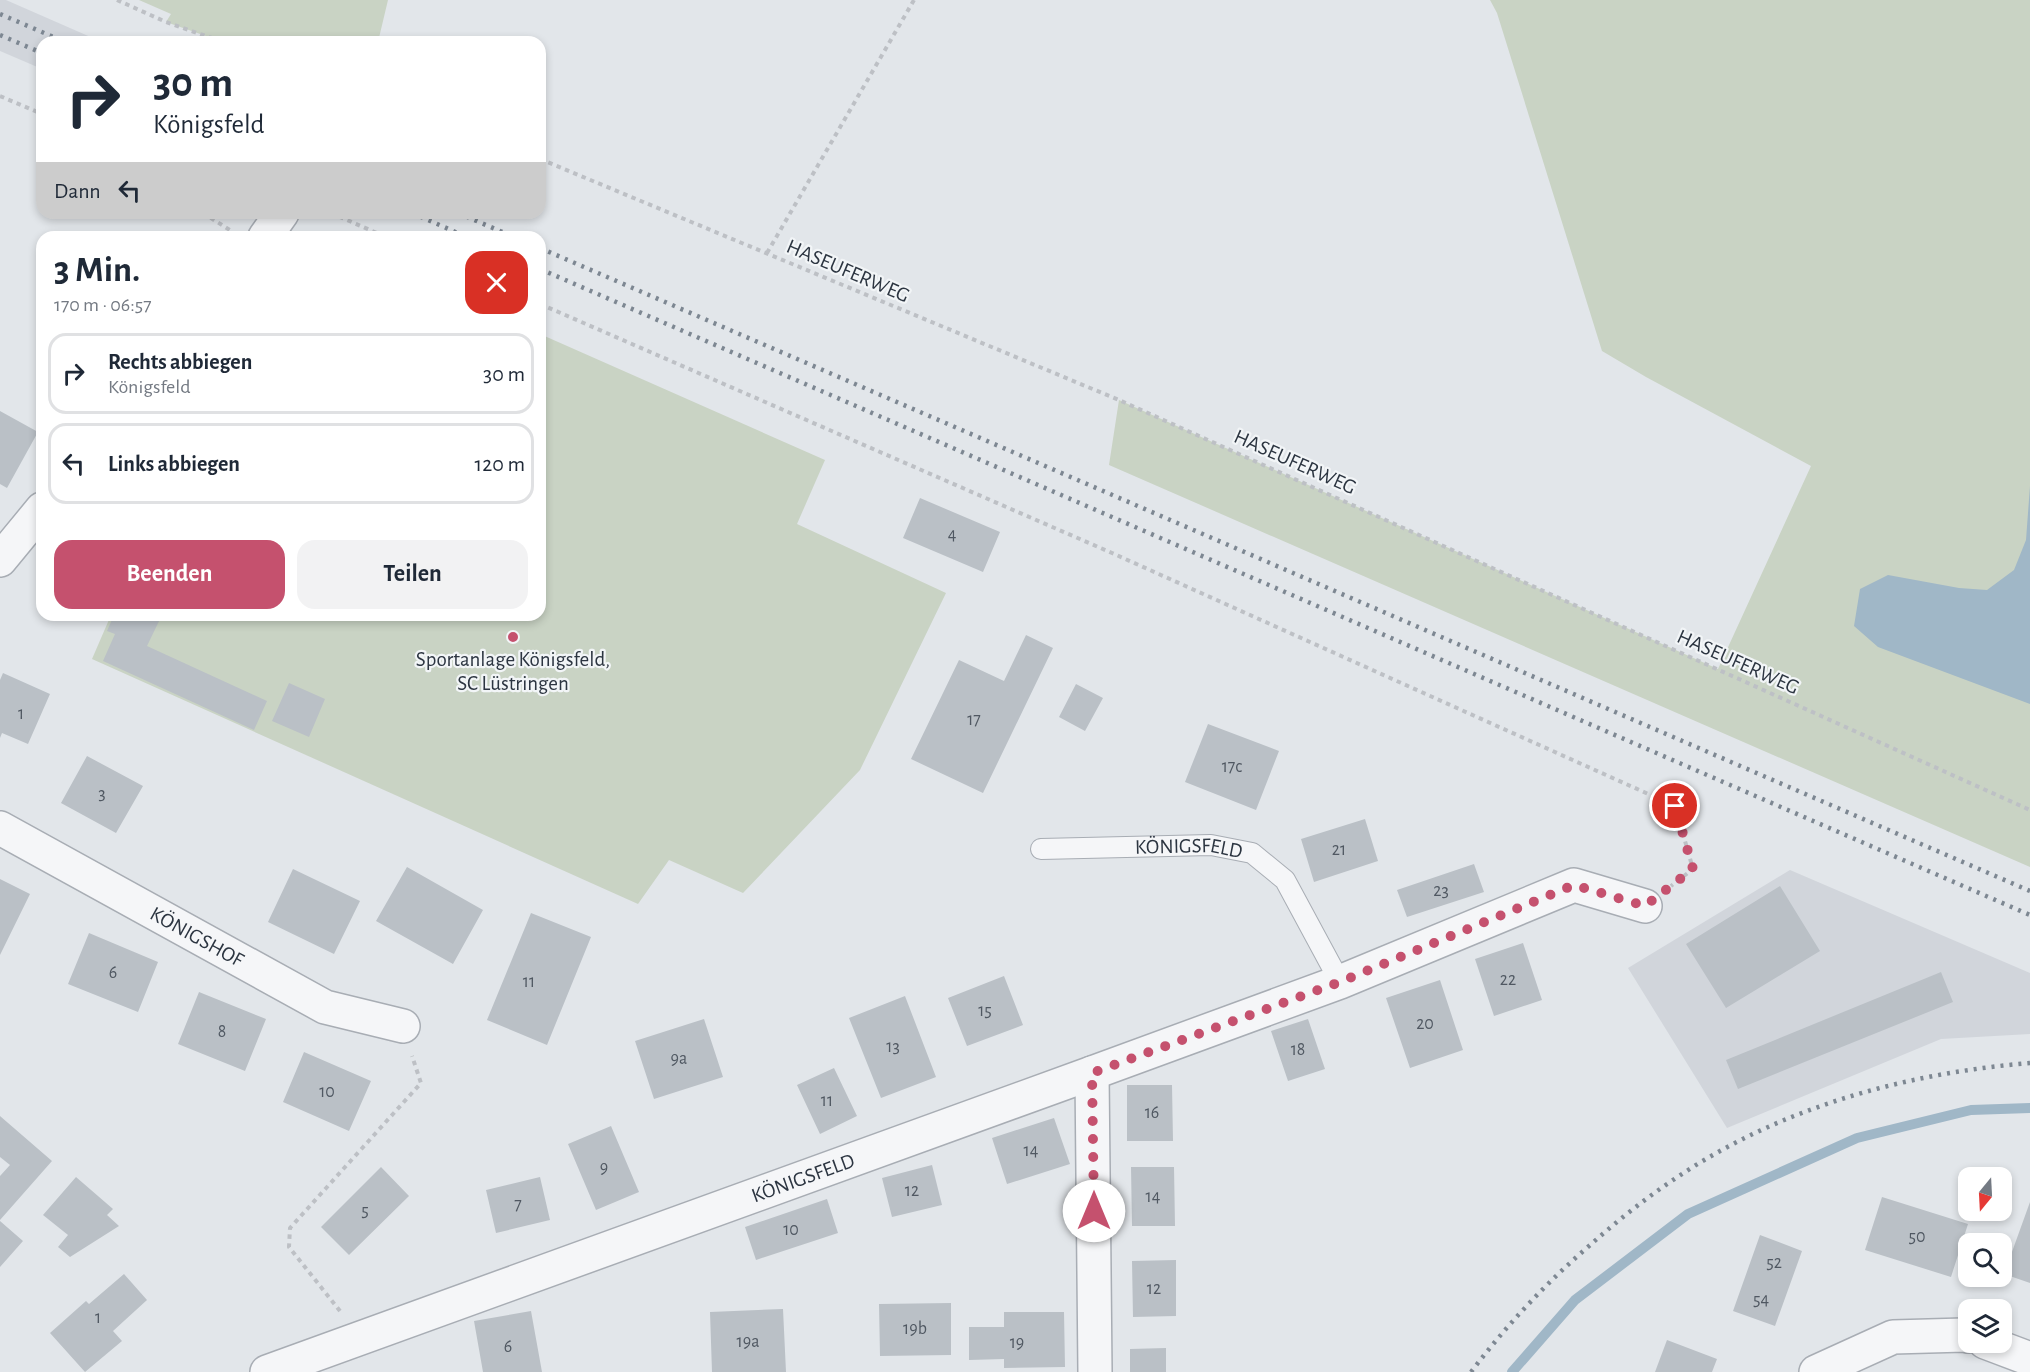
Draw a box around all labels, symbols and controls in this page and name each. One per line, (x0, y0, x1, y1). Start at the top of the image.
icon: right (54, 60, 132, 138)
text: 30 m (153, 62, 233, 104)
text: Königsfeld (153, 111, 265, 138)
icon: left (113, 174, 146, 207)
text: Dann (54, 180, 101, 202)
street label: HASEUFERWEG (783, 236, 913, 306)
button: close (465, 251, 528, 314)
text: 3 Min. (54, 252, 140, 288)
text: 170 m · 06:57 (54, 295, 152, 315)
text: Rechts abbiegen (108, 351, 252, 373)
icon: right (57, 357, 90, 390)
text: 30 m (483, 363, 525, 385)
text: Königsfeld (108, 377, 191, 397)
street label: HASEUFERWEG (1231, 426, 1359, 498)
icon: left (57, 447, 90, 480)
text: Links abbiegen (108, 453, 240, 475)
text: 120 m (475, 453, 525, 475)
house number: 4 (948, 526, 957, 544)
button: Beenden (54, 540, 285, 609)
button: Teilen (297, 540, 528, 609)
street label: HASEUFERWEG (1674, 626, 1802, 698)
marker: Sportanlage Königsfeld, SC Lüstringen (506, 630, 520, 644)
place label: Sportanlage Königsfeld, SC Lüstringen (416, 649, 610, 694)
house number: 1 (18, 705, 24, 723)
house number: 17 (967, 711, 981, 729)
house number: 17c (1222, 758, 1242, 776)
pin (1649, 780, 1700, 831)
house number: 3 (98, 785, 106, 803)
icon: arrive (1658, 789, 1691, 822)
street label: KÖNIGSFELD (1135, 834, 1244, 861)
house number: 21 (1332, 841, 1346, 859)
house number: 23 (1433, 882, 1449, 900)
street label: KÖNIGSHOF (147, 903, 248, 971)
house number: 6 (109, 964, 117, 982)
house number: 22 (1500, 971, 1516, 989)
house number: 11 (523, 973, 535, 991)
house number: 15 (978, 1002, 992, 1020)
house number: 20 (1416, 1015, 1434, 1033)
house number: 8 (218, 1023, 226, 1041)
house number: 13 (886, 1038, 900, 1056)
house number: 18 (1291, 1041, 1305, 1059)
house number: 9a (671, 1050, 687, 1068)
house number: 10 (319, 1083, 335, 1101)
house number: 11 (821, 1092, 833, 1110)
house number: 16 (1145, 1104, 1159, 1122)
house number: 14 (1024, 1142, 1039, 1160)
street label: KÖNIGSFELD (748, 1149, 857, 1206)
house number: 9 (600, 1159, 608, 1177)
north arrow (1958, 1167, 2012, 1221)
map controls (1958, 1167, 2012, 1353)
position arrow (1062, 1179, 1126, 1243)
house number: 12 (905, 1182, 919, 1200)
house number: 14 (1146, 1188, 1161, 1206)
house number: 7 (514, 1196, 522, 1214)
house number: 5 (361, 1202, 369, 1220)
house number: 10 (783, 1221, 799, 1239)
house number: 50 (1908, 1228, 1926, 1246)
button: search (1958, 1233, 2012, 1287)
house number: 52 (1766, 1254, 1782, 1272)
house number: 12 (1147, 1280, 1161, 1298)
house number: 54 (1753, 1291, 1769, 1309)
button: layers (1958, 1299, 2012, 1353)
house number: 1 (95, 1309, 101, 1327)
house number: 19b (903, 1320, 927, 1338)
house number: 19a (737, 1333, 759, 1351)
house number: 19 (1010, 1334, 1024, 1352)
house number: 6 (504, 1338, 512, 1356)

